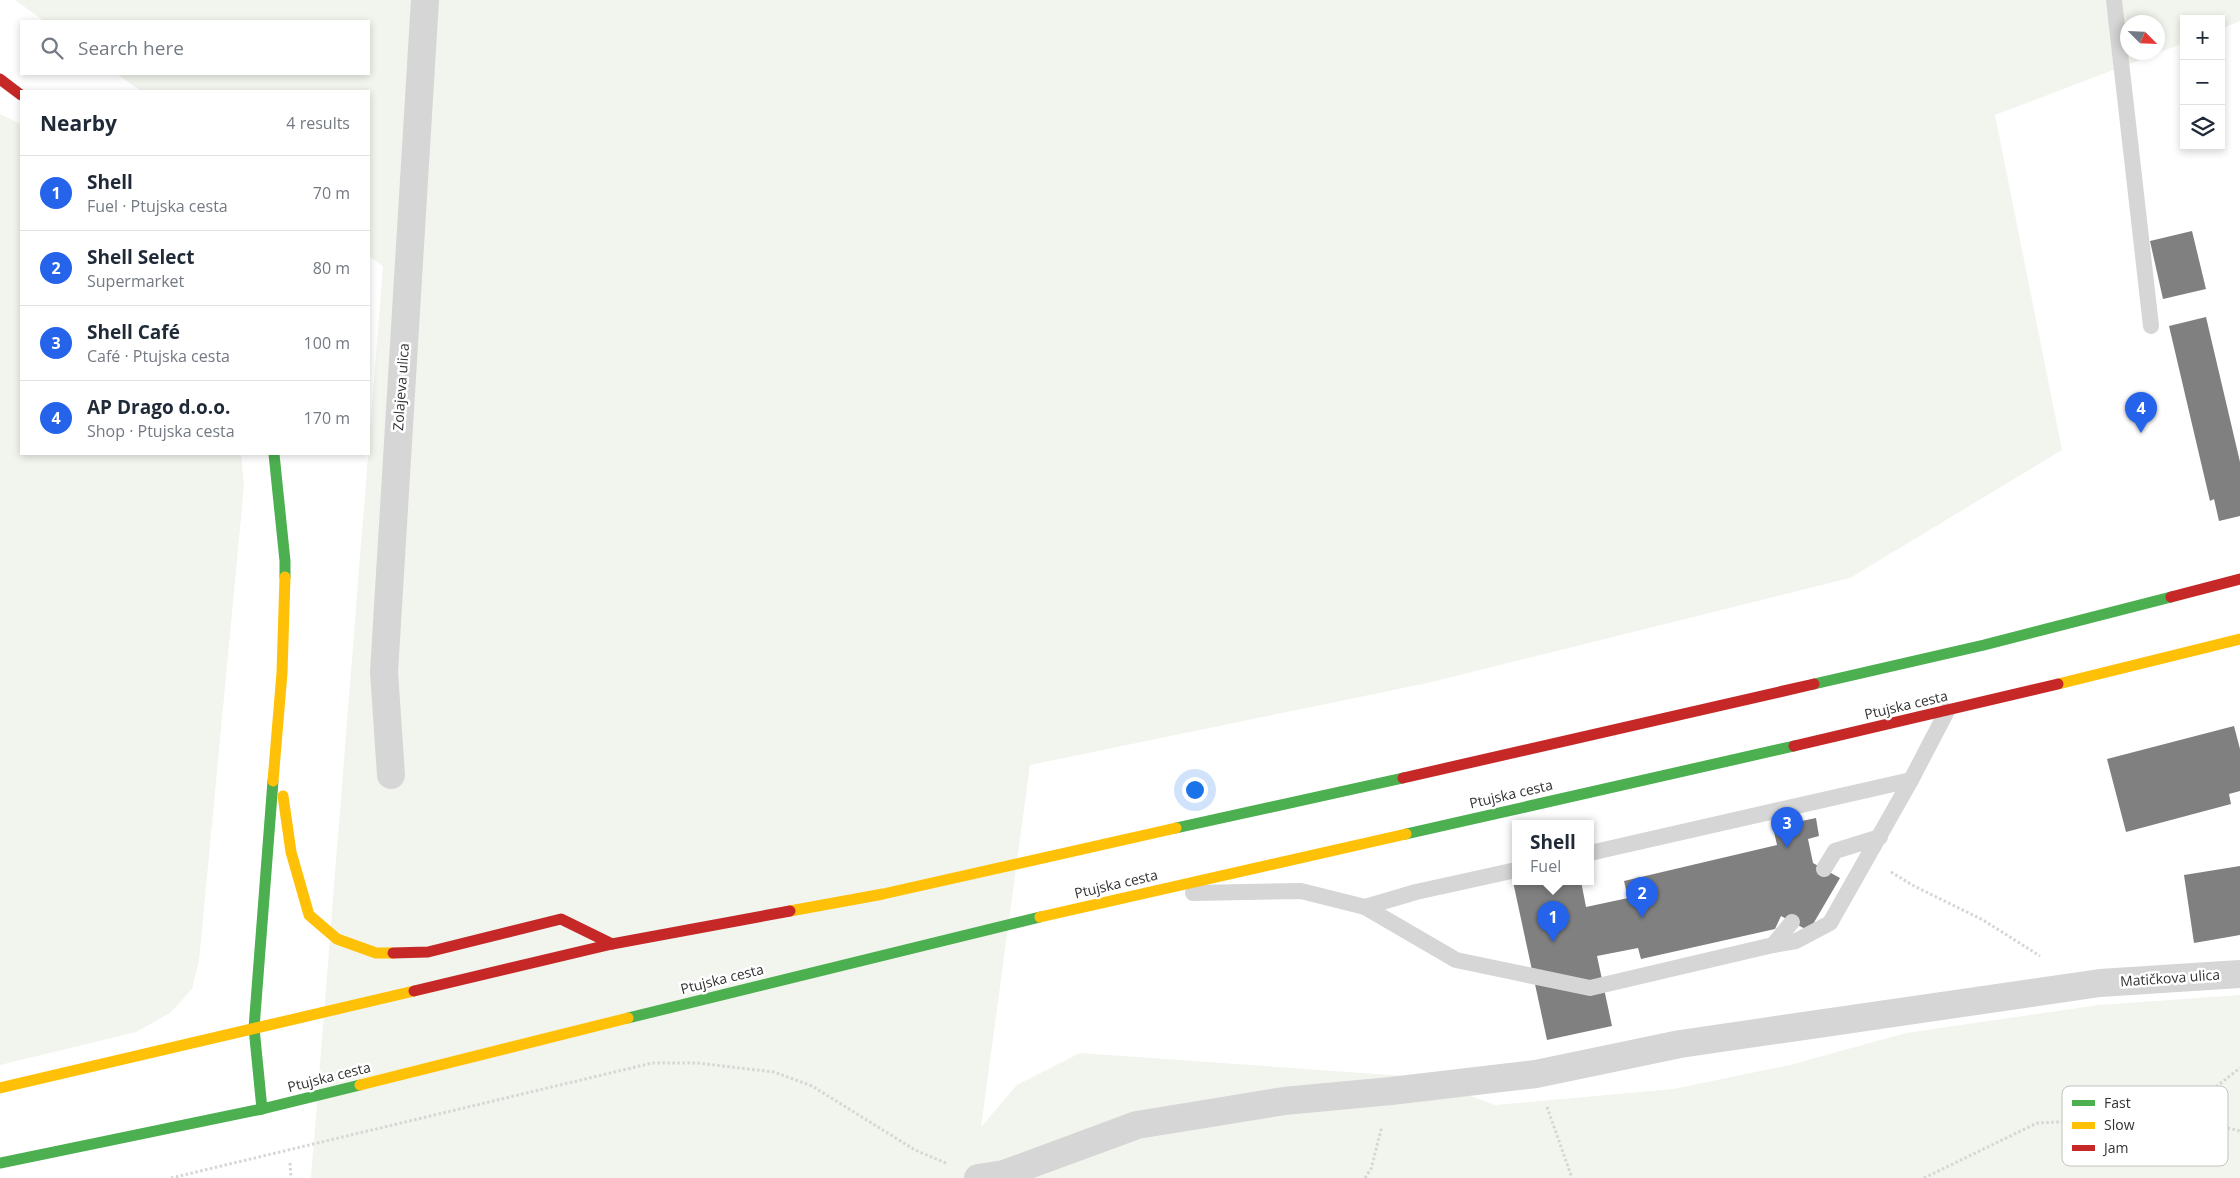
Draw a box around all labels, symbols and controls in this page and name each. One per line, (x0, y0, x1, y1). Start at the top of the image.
north arrow (2120, 15, 2165, 60)
map controls (2180, 15, 2225, 150)
button: + (2180, 15, 2225, 60)
search box (20, 20, 370, 75)
icon: search (38, 34, 66, 62)
text: Search here (78, 35, 184, 61)
button: − (2180, 60, 2225, 105)
button: layers (2180, 105, 2225, 150)
text: Nearby (40, 109, 117, 137)
text: 4 results (286, 112, 350, 134)
text: Shell (87, 169, 133, 195)
text: 1 (51, 182, 61, 204)
text: 70 m (313, 182, 350, 204)
text: Fuel · Ptujska cesta (87, 195, 228, 217)
text: Shell Select (87, 244, 194, 270)
text: 2 (51, 257, 61, 279)
text: 80 m (313, 257, 350, 279)
text: Supermarket (87, 270, 184, 292)
text: Shell Café (87, 319, 180, 345)
text: 3 (51, 332, 61, 354)
text: 100 m (304, 332, 350, 354)
street label: Zolajeva ulica (388, 343, 413, 431)
text: Café · Ptujska cesta (87, 345, 230, 367)
pin: 4 (2125, 392, 2157, 433)
text: AP Drago d.o.o. (87, 394, 230, 420)
text: 4 (51, 407, 61, 429)
text: 170 m (304, 407, 350, 429)
text: Shop · Ptujska cesta (87, 420, 235, 442)
street label: Ptujska cesta (1862, 686, 1949, 723)
street label: Ptujska cesta (1467, 775, 1554, 812)
your location (1182, 777, 1208, 803)
pin: 3 (1771, 807, 1803, 848)
popup (1512, 820, 1594, 885)
text: Shell (1530, 829, 1576, 855)
text: Fuel (1530, 855, 1561, 877)
street label: Ptujska cesta (1072, 865, 1159, 902)
pin: 2 (1626, 877, 1658, 918)
pin: 1 (1537, 901, 1569, 942)
street label: Ptujska cesta (678, 959, 765, 998)
street label: Matičkova ulica (2119, 965, 2220, 990)
street label: Ptujska cesta (285, 1057, 372, 1096)
legend (2062, 1086, 2228, 1166)
text: Fast (2104, 1093, 2131, 1112)
text: Slow (2104, 1115, 2135, 1134)
text: Jam (2102, 1138, 2129, 1157)

